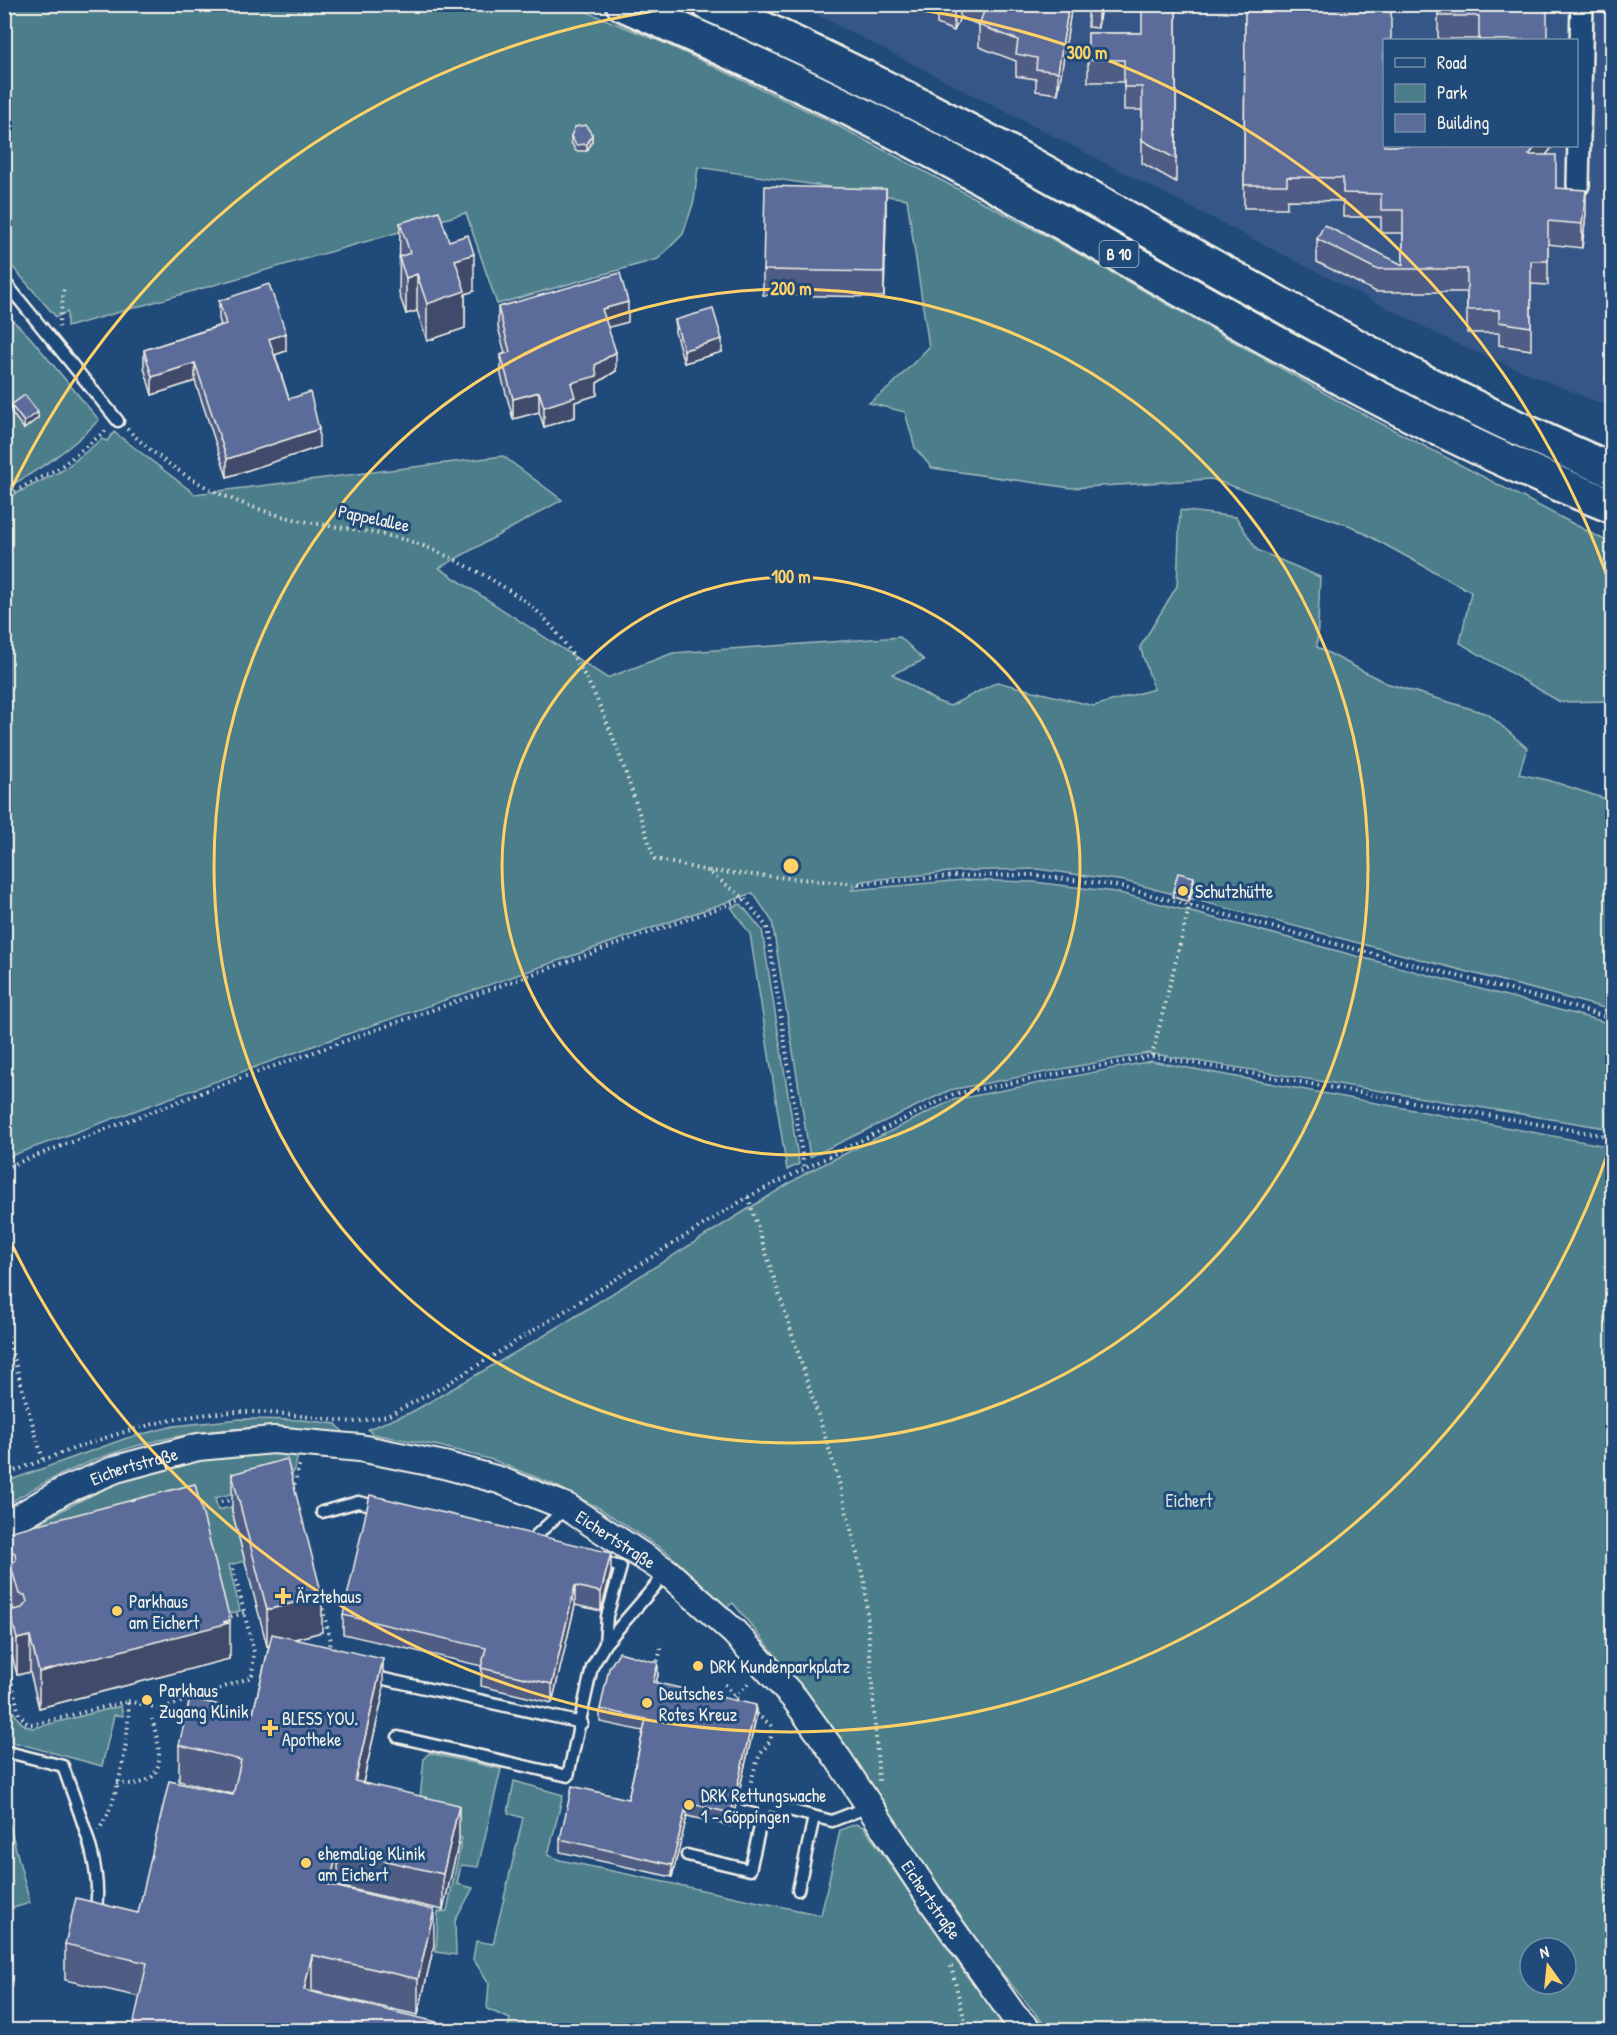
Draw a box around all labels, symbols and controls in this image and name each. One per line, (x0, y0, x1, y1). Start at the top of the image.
legend (1383, 39, 1578, 147)
text: 300 m (1067, 40, 1107, 65)
text: Road (1437, 50, 1467, 75)
text: Park (1437, 80, 1468, 105)
text: Building (1437, 110, 1489, 135)
road number: B 10 (1100, 241, 1138, 267)
text: 200 m (771, 276, 811, 301)
street label: Pappelallee (336, 498, 412, 538)
text: 100 m (771, 564, 811, 589)
centre of rings (781, 856, 801, 876)
place label: Schutzhütte (1195, 879, 1273, 904)
marker: Schutzhütte (1176, 884, 1190, 898)
street label: Eichertstraße (86, 1441, 180, 1491)
park label: Eichert (1166, 1488, 1213, 1513)
street label: Eichertstraße (571, 1504, 661, 1574)
place label: Ärztehaus (296, 1584, 362, 1609)
marker: Ärztehaus (274, 1587, 292, 1605)
place label: Parkhaus am Eichert (129, 1589, 200, 1635)
marker: Parkhaus am Eichert (110, 1604, 124, 1618)
place label: DRK Kundenparkplatz (710, 1654, 850, 1679)
marker: DRK Kundenparkplatz (691, 1659, 705, 1673)
place label: Parkhaus Zugang Klinik (159, 1678, 249, 1724)
place label: Deutsches Rotes Kreuz (659, 1681, 738, 1727)
marker: Parkhaus Zugang Klinik (140, 1693, 154, 1707)
marker: Deutsches Rotes Kreuz (640, 1696, 654, 1710)
place label: BLESS YOU. Apotheke (282, 1706, 358, 1752)
marker: BLESS YOU. Apotheke (263, 1721, 277, 1735)
place label: DRK Rettungswache 1 - Göppingen (701, 1783, 826, 1829)
marker: DRK Rettungswache 1 - Göppingen (682, 1798, 696, 1812)
place label: ehemalige Klinik am Eichert (318, 1841, 426, 1887)
street label: Eichertstraße (896, 1855, 968, 1944)
marker: ehemalige Klinik am Eichert (299, 1856, 313, 1870)
north arrow (1518, 1936, 1578, 1996)
text: N (1537, 1940, 1552, 1963)

